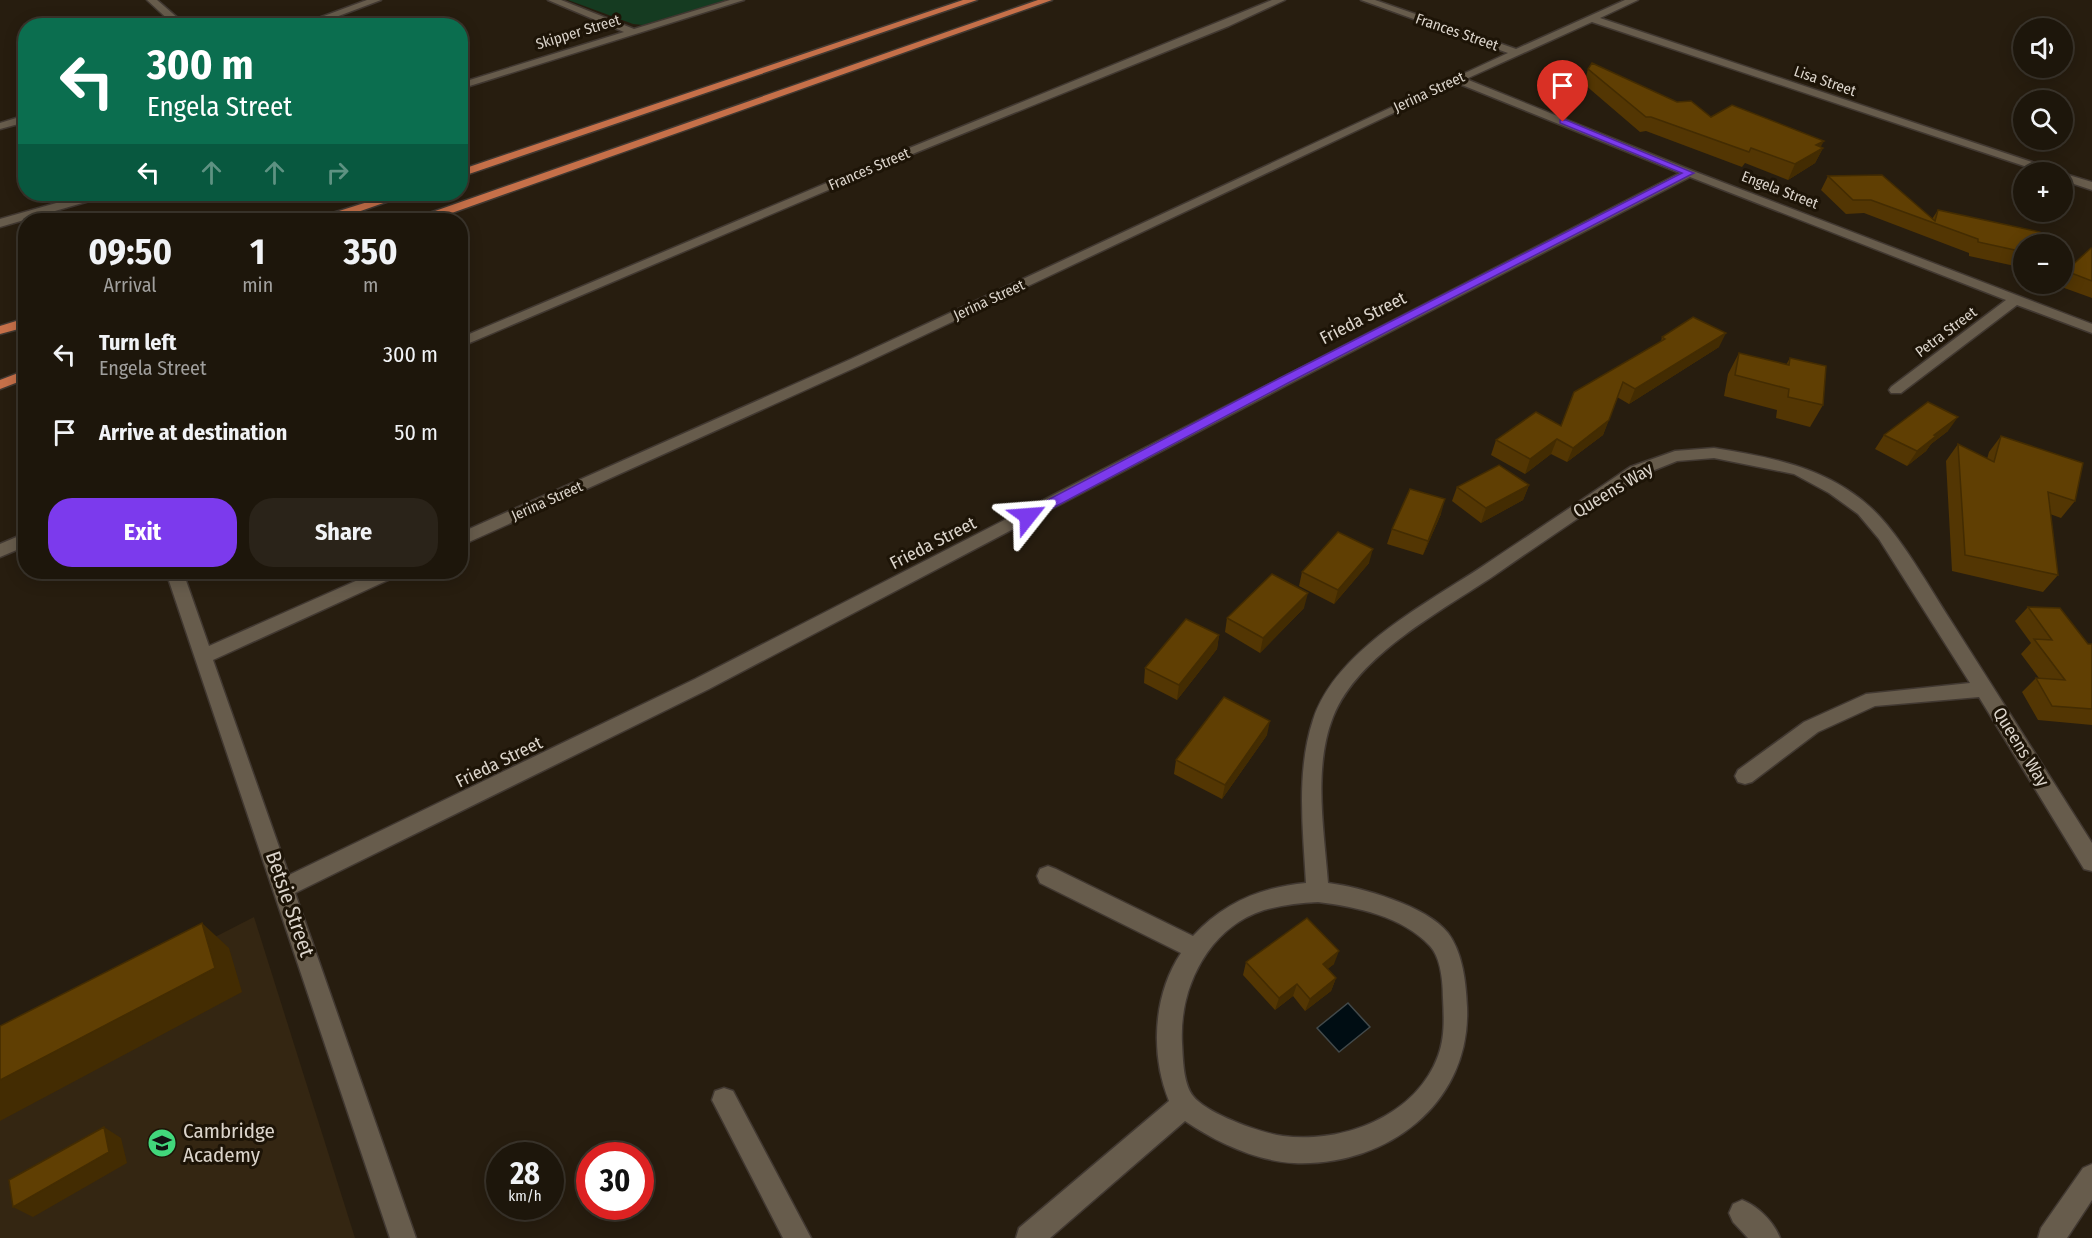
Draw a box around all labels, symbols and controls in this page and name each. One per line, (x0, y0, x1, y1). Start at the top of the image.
street label: Frances Street (1413, 9, 1501, 55)
street label: Skipper Street (534, 11, 622, 53)
map controls (2013, 18, 2073, 294)
button: sound (2013, 18, 2073, 78)
text: 300 m (147, 40, 254, 90)
icon: left (48, 42, 126, 120)
pin (1537, 60, 1588, 122)
street label: Lisa Street (1792, 62, 1858, 100)
street label: Jerina Street (1391, 68, 1467, 116)
icon: arrive (1546, 69, 1579, 102)
button: search (2013, 90, 2073, 150)
text: Engela Street (147, 91, 292, 123)
street label: Frances Street (826, 144, 912, 194)
icon: left (132, 156, 165, 189)
icon: ahead (195, 156, 228, 189)
icon: ahead (258, 156, 291, 189)
icon: right (321, 156, 354, 189)
button: + (2013, 162, 2073, 222)
street label: Engela Street (1739, 167, 1821, 213)
text: 09:50 (88, 230, 172, 274)
text: 1 (250, 230, 265, 274)
text: 350 (343, 230, 398, 274)
button: − (2013, 234, 2073, 294)
text: Arrival (104, 273, 157, 297)
text: min (242, 273, 273, 297)
text: m (363, 273, 378, 297)
street label: Jerina Street (951, 276, 1027, 324)
street label: Frieda Street (1316, 287, 1410, 349)
street label: Petra Street (1912, 303, 1980, 361)
text: Turn left (99, 329, 177, 356)
icon: left (48, 338, 81, 371)
text: 300 m (383, 341, 438, 368)
text: Engela Street (99, 356, 207, 380)
icon: arrive (48, 416, 81, 449)
text: Arrive at destination (99, 419, 287, 446)
text: 50 m (394, 419, 438, 446)
street label: Queens Way (1569, 458, 1657, 522)
street label: Jerina Street (509, 477, 586, 525)
position arrow (996, 484, 1060, 548)
button: Exit (48, 498, 237, 567)
button: Share (249, 498, 438, 567)
street label: Frieda Street (886, 512, 980, 574)
street label: Queens Way (1988, 703, 2054, 791)
street label: Frieda Street (452, 731, 546, 792)
street label: Betsie Street (260, 848, 320, 960)
place label: Cambridge Academy (183, 1118, 275, 1168)
school or university icon: Cambridge Academy (146, 1127, 178, 1159)
speed limit sign: 30 (576, 1142, 654, 1220)
text: 28 (510, 1156, 540, 1192)
text: km/h (508, 1187, 542, 1205)

